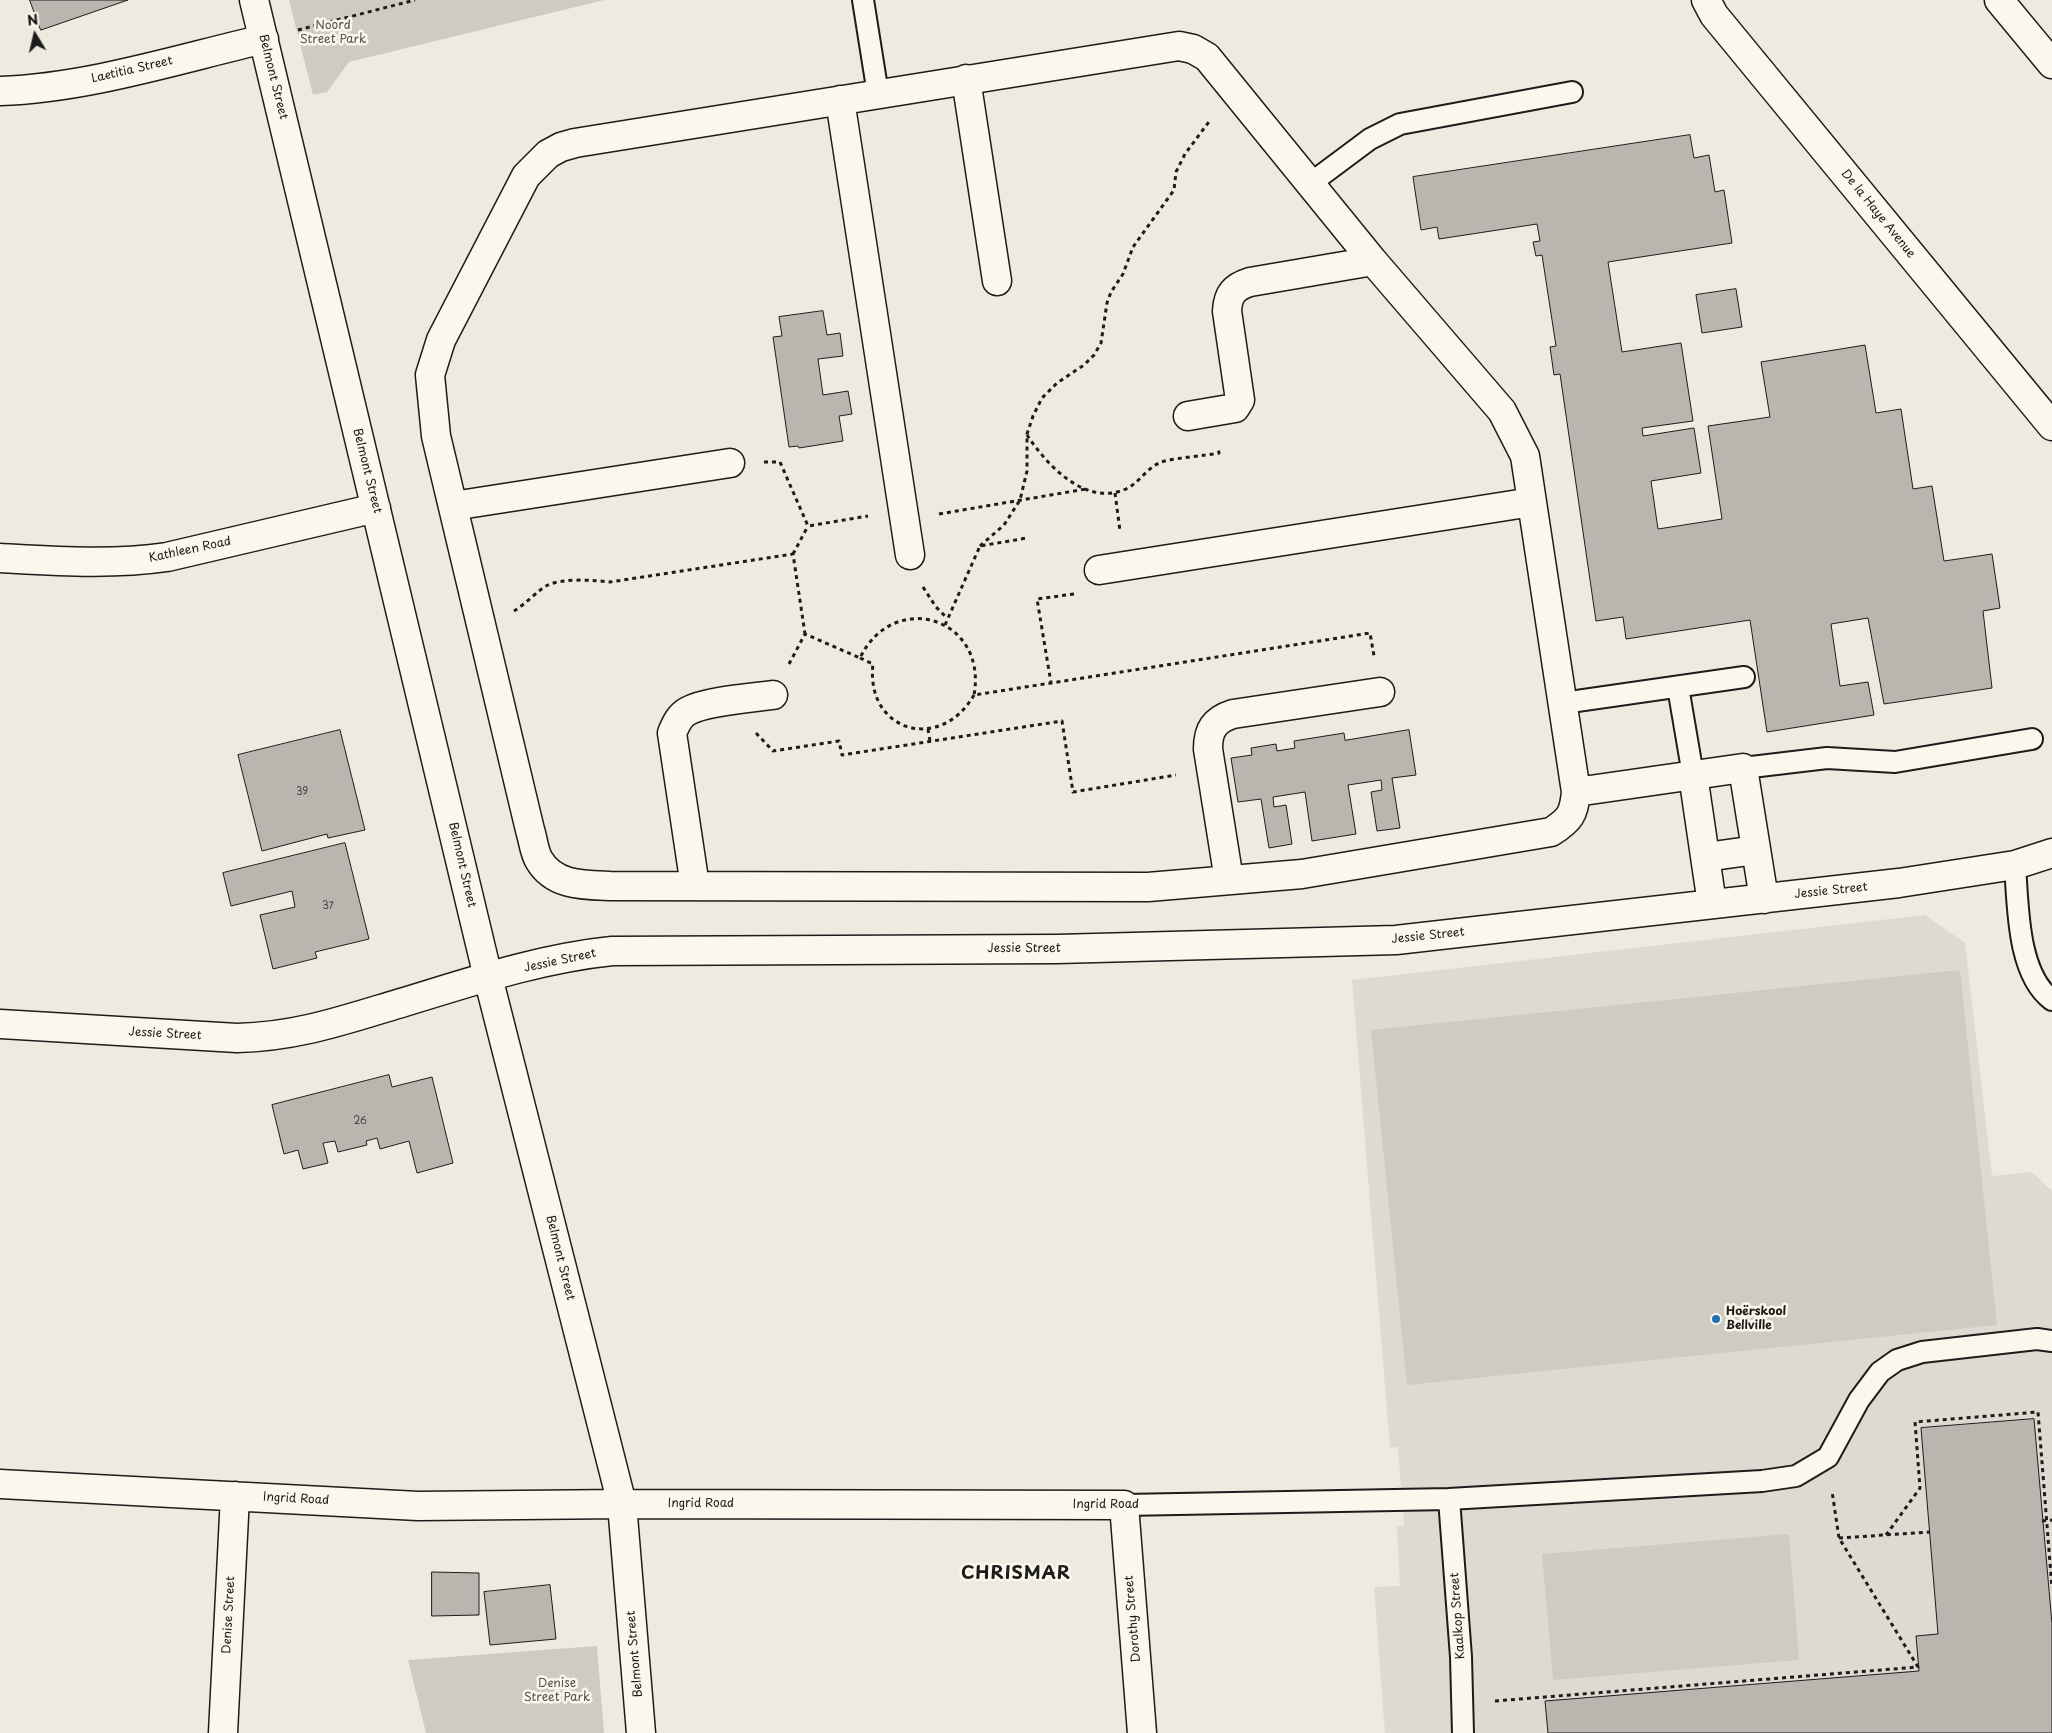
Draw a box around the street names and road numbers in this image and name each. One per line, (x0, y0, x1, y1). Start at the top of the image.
street label: Belmont Street (255, 33, 291, 121)
street label: Laetitia Street (90, 54, 174, 86)
street label: De la Haye Avenue (1838, 167, 1918, 261)
street label: Belmont Street (349, 427, 385, 515)
street label: Kathleen Road (147, 534, 233, 566)
street label: Belmont Street (445, 821, 479, 909)
street label: Jessie Street (1794, 880, 1868, 902)
street label: Jessie Street (1391, 925, 1465, 947)
street label: Jessie Street (987, 942, 1061, 956)
street label: Jessie Street (523, 946, 597, 976)
street label: Jessie Street (128, 1025, 202, 1043)
street label: Belmont Street (542, 1214, 578, 1302)
street label: Ingrid Road (263, 1490, 329, 1508)
street label: Ingrid Road (668, 1497, 734, 1511)
street label: Ingrid Road (1073, 1498, 1139, 1512)
street label: Kaalkop Street (1448, 1572, 1468, 1660)
street label: Dorothy Street (1122, 1575, 1144, 1663)
street label: Denise Street (220, 1576, 238, 1654)
street label: Belmont Street (624, 1610, 646, 1698)

